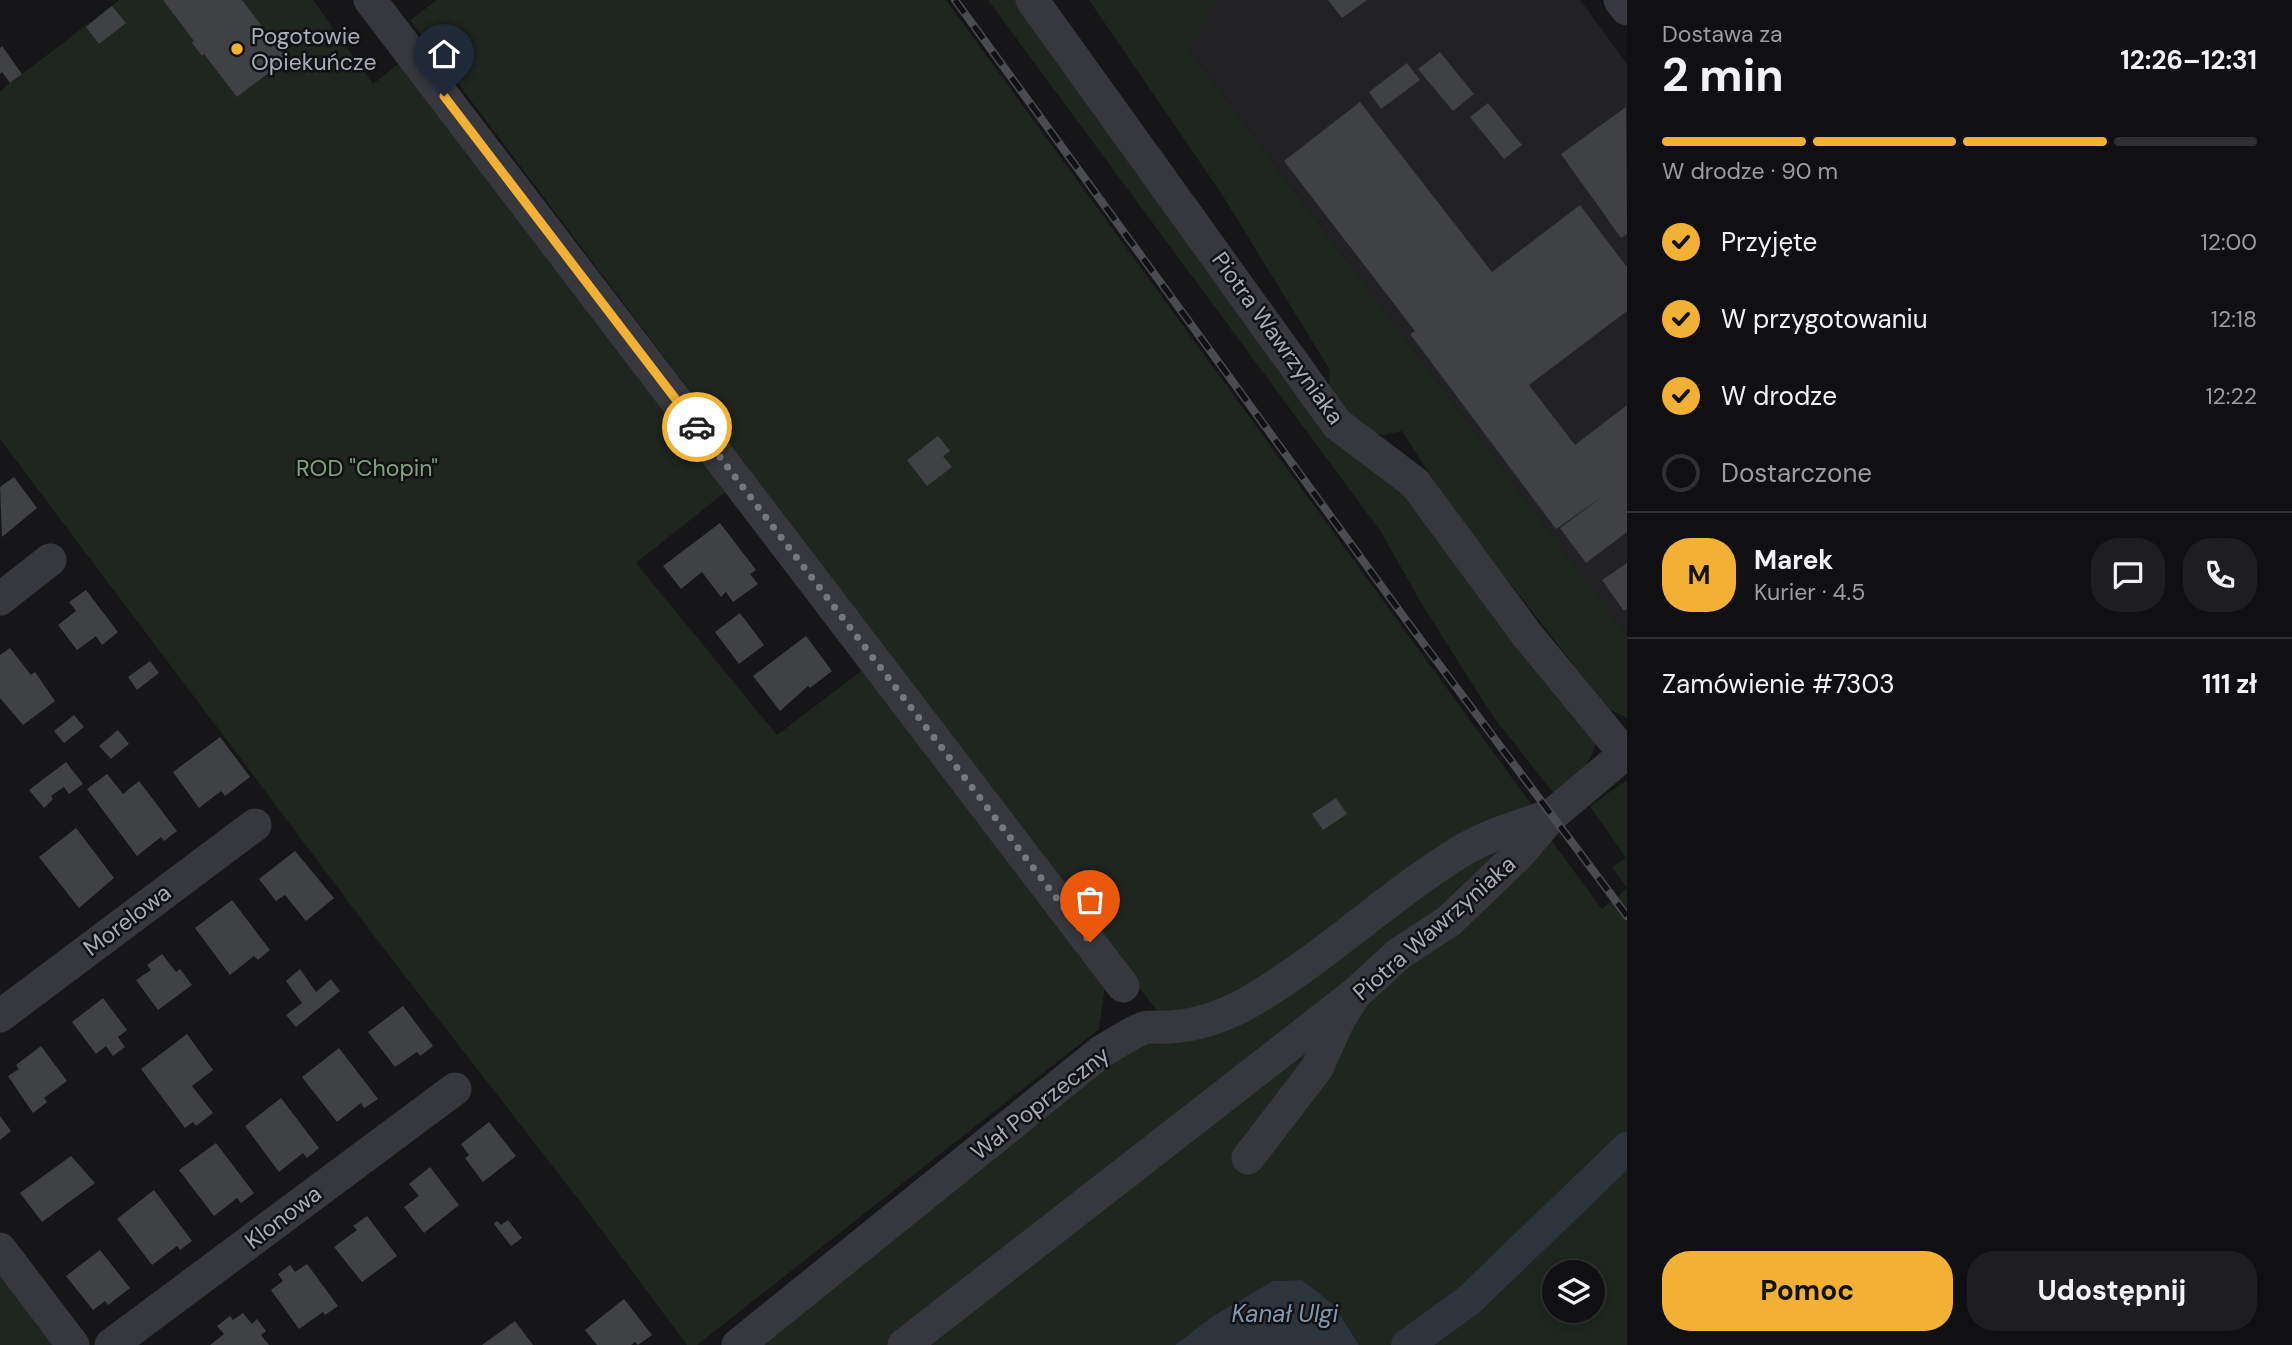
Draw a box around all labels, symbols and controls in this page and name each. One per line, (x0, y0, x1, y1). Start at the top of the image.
text: Dostawa za (1662, 19, 1783, 49)
place label: Pogotowie Opiekuńcze (251, 21, 377, 77)
pin (414, 24, 474, 96)
icon: home (425, 35, 463, 73)
marker: Pogotowie Opiekuńcze (229, 41, 245, 57)
text: 12:26–12:31 (2120, 43, 2257, 77)
text: 2 min (1662, 45, 1784, 105)
text: W drodze · 90 m (1662, 156, 1838, 186)
icon: check (1662, 223, 1700, 261)
text: Przyjęte (1721, 225, 1817, 259)
text: 12:00 (2200, 227, 2257, 257)
street label: Piotra Wawrzyniaka (1205, 246, 1351, 430)
icon: check (1662, 300, 1700, 338)
text: W przygotowaniu (1721, 302, 1928, 336)
text: 12:18 (2211, 304, 2257, 334)
icon: check (1662, 377, 1700, 415)
text: W drodze (1721, 379, 1837, 413)
text: 12:22 (2205, 381, 2257, 411)
courier (662, 392, 732, 462)
icon: car (678, 408, 716, 446)
park label: ROD "Chopin" (296, 453, 438, 483)
text: Dostarczone (1721, 456, 1872, 490)
button: chat (2091, 538, 2165, 612)
button: phone (2183, 538, 2257, 612)
text: Marek (1754, 543, 1833, 577)
text: M (1687, 558, 1711, 592)
text: Kurier · 4.5 (1754, 577, 1865, 607)
text: Zamówienie #7303 (1662, 667, 1895, 701)
text: 111 zł (2202, 667, 2257, 701)
street label: Piotra Wawrzyniaka (1346, 849, 1522, 1007)
pin (1060, 870, 1120, 942)
street label: Morelowa (77, 877, 177, 963)
icon: bag (1071, 881, 1109, 919)
street label: Wał Poprzeczny (965, 1039, 1115, 1166)
street label: Klonowa (239, 1178, 327, 1256)
button: Pomoc (1662, 1251, 1953, 1331)
button: Udostępnij (1967, 1251, 2257, 1331)
map controls (1542, 1260, 1605, 1323)
button: layers (1542, 1260, 1605, 1323)
water label: Kanał Ulgi (1232, 1298, 1340, 1329)

